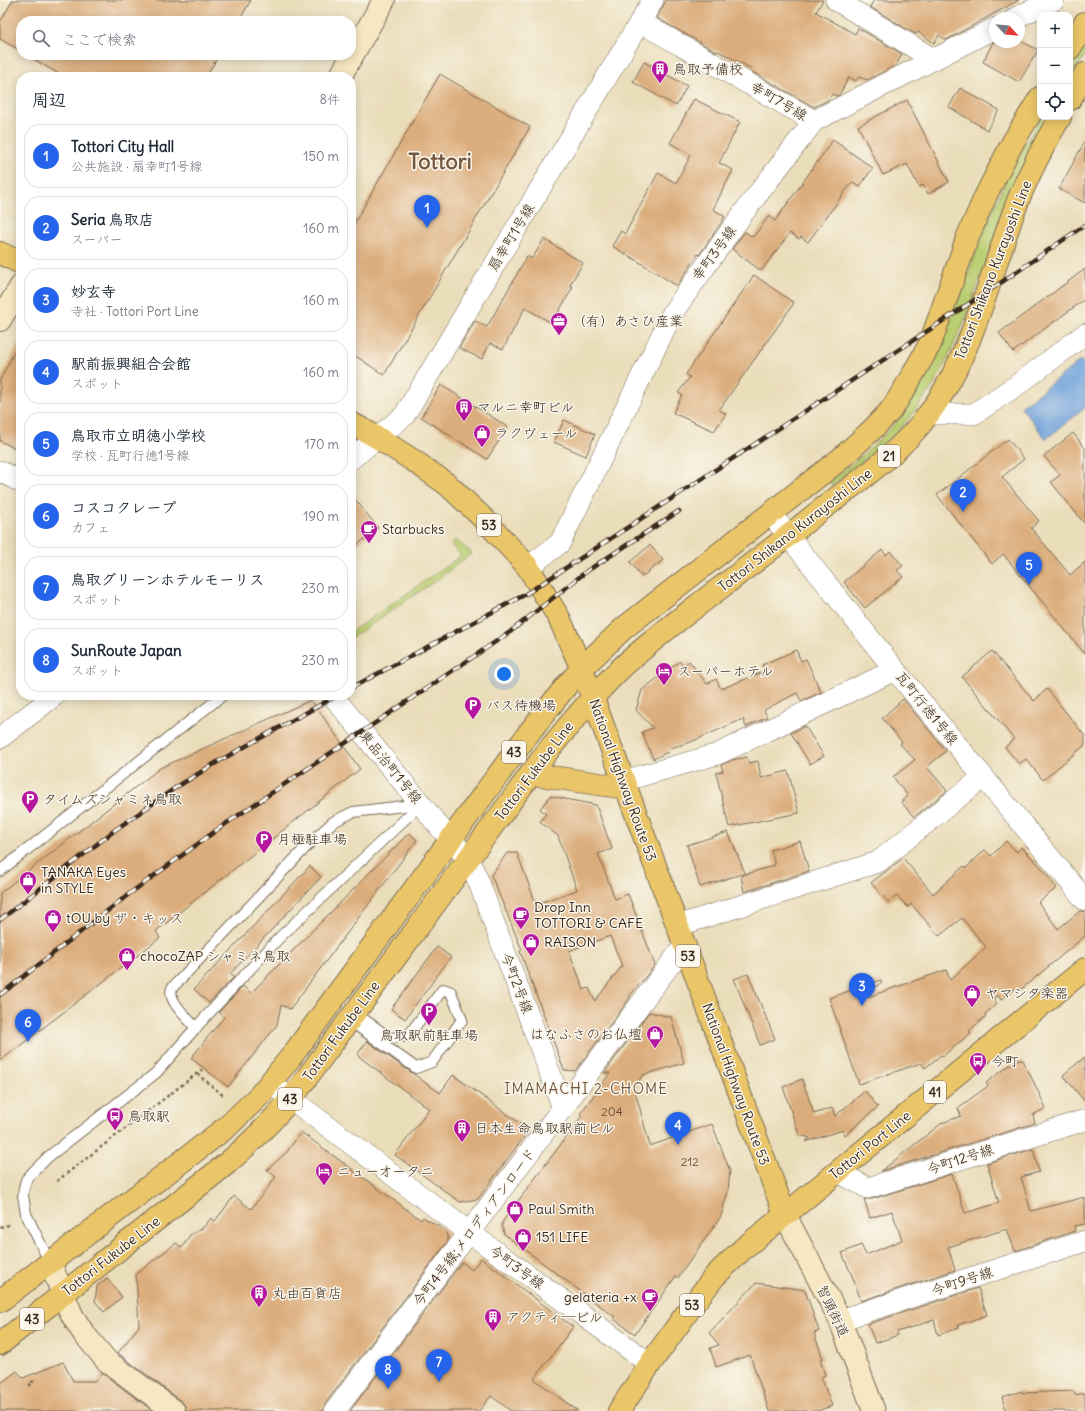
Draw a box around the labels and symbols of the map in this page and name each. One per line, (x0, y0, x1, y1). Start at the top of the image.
north arrow (989, 12, 1025, 48)
building icon: 鳥取予備校 (650, 59, 670, 84)
place label: 鳥取予備校 (673, 60, 743, 78)
street label: 幸町7号線 (747, 77, 811, 125)
district label: Tottori (408, 147, 472, 175)
street label: Tottori Shikano Kurayoshi Line (950, 178, 1036, 362)
pin: 1 (414, 195, 440, 228)
street label: 扇幸町1号線 (484, 200, 538, 274)
street label: 幸町3号線 (688, 222, 740, 284)
office icon: （有）あさひ産業 (549, 311, 569, 336)
place label: （有）あさひ産業 (572, 312, 683, 330)
building icon: マルニ幸町ビル (454, 397, 474, 422)
place label: マルニ幸町ビル (477, 398, 574, 416)
shop icon: ラクヴェール (472, 423, 492, 448)
place label: ラクヴェール (495, 424, 578, 442)
road number: 21 (878, 445, 900, 467)
street label: Tottori Shikano Kurayoshi Line (714, 464, 876, 596)
pin: 2 (950, 479, 976, 512)
road number: 53 (477, 514, 501, 536)
cafe icon: Starbucks (359, 519, 379, 544)
place label: Starbucks (382, 520, 444, 538)
pin: 5 (1016, 552, 1042, 585)
hotel icon: スーパーホテル (654, 661, 674, 686)
place label: スーパーホテル (677, 662, 774, 680)
your location (494, 664, 514, 684)
street label: 瓦町行徳1号線 (892, 668, 962, 748)
parking icon: バス待機場 (463, 695, 483, 720)
place label: バス待機場 (486, 696, 556, 714)
street label: National Highway Route 53 (585, 696, 661, 864)
street label: Tottori Fukube Line (491, 718, 577, 824)
street label: 東品治町1号線 (356, 727, 426, 807)
road number: 43 (502, 741, 526, 763)
parking icon: タイムズシャミネ鳥取 (20, 789, 40, 814)
place label: タイムズシャミネ鳥取 (43, 790, 182, 808)
parking icon: 月極駐車場 (254, 829, 274, 854)
place label: 月極駐車場 (277, 830, 347, 848)
place label: TANAKA Eyes in STYLE (41, 863, 126, 897)
shop icon: TANAKA Eyes in STYLE (18, 870, 38, 895)
place label: Drop Inn TOTTORI & CAFE (534, 898, 643, 932)
cafe icon: Drop Inn TOTTORI & CAFE (511, 905, 531, 930)
shop icon: tOU by ザ・キッス (43, 908, 63, 933)
place label: tOU by ザ・キッス (66, 909, 183, 927)
shop icon: RAISON (521, 932, 541, 957)
place label: RAISON (544, 933, 596, 951)
road number: 53 (676, 945, 700, 967)
shop icon: chocoZAP シャミネ鳥取 (117, 946, 137, 971)
place label: chocoZAP シャミネ鳥取 (140, 947, 290, 965)
street label: 今町2号線 (497, 950, 537, 1016)
pin: 3 (849, 973, 875, 1006)
street label: Tottori Fukube Line (299, 977, 383, 1085)
shop icon: ヤマシタ楽器 (962, 983, 982, 1008)
place label: ヤマシタ楽器 (985, 984, 1068, 1002)
street label: National Highway Route 53 (698, 1000, 774, 1168)
parking icon: 鳥取駅前駐車場 (419, 1001, 439, 1026)
pin: 6 (15, 1009, 41, 1042)
shop icon: はなふさのお仏壇 (645, 1024, 665, 1049)
place label: はなふさのお仏壇 (530, 1025, 642, 1043)
place label: 鳥取駅前駐車場 (380, 1026, 478, 1044)
bus stop icon: 今町 (968, 1051, 988, 1076)
place label: 今町 (991, 1052, 1019, 1070)
district label: IMAMACHI 2-CHOME (504, 1079, 668, 1098)
road number: 41 (924, 1081, 946, 1103)
road number: 43 (278, 1088, 302, 1110)
house number: 204 (601, 1104, 623, 1119)
bus stop icon: 鳥取駅 (105, 1106, 125, 1131)
place label: 鳥取駅 (128, 1107, 170, 1125)
street label: Tottori Port Line (826, 1107, 914, 1183)
pin: 4 (665, 1112, 691, 1145)
building icon: 日本生命鳥取駅前ビル (452, 1118, 472, 1143)
place label: 日本生命鳥取駅前ビル (475, 1119, 615, 1137)
street label: 今町12号線 (924, 1140, 996, 1178)
street label: 今町4号線;メロディアンロード (409, 1144, 539, 1310)
house number: 212 (681, 1154, 699, 1169)
hotel icon: ニューオータニ (314, 1161, 334, 1186)
place label: ニューオータニ (337, 1162, 434, 1180)
shop icon: Paul Smith (505, 1199, 525, 1224)
place label: Paul Smith (528, 1200, 595, 1218)
street label: Tottori Fukube Line (58, 1212, 164, 1300)
shop icon: 151 LIFE (513, 1227, 533, 1252)
place label: 151 LIFE (536, 1228, 588, 1246)
street label: 今町3号線 (486, 1241, 548, 1293)
street label: 今町9号線 (929, 1263, 995, 1299)
street label: 智頭街道 (813, 1282, 853, 1340)
building icon: 丸由百貨店 (249, 1283, 269, 1308)
place label: 丸由百貨店 (272, 1284, 342, 1302)
cafe icon: gelateria +x (640, 1287, 660, 1312)
place label: gelateria +x (564, 1288, 637, 1306)
road number: 53 (680, 1294, 704, 1316)
building icon: アクティ―ビル (483, 1307, 503, 1332)
road number: 43 (20, 1308, 44, 1330)
place label: アクティ―ビル (506, 1308, 603, 1326)
pin: 7 (426, 1349, 452, 1382)
pin: 8 (375, 1356, 401, 1389)

